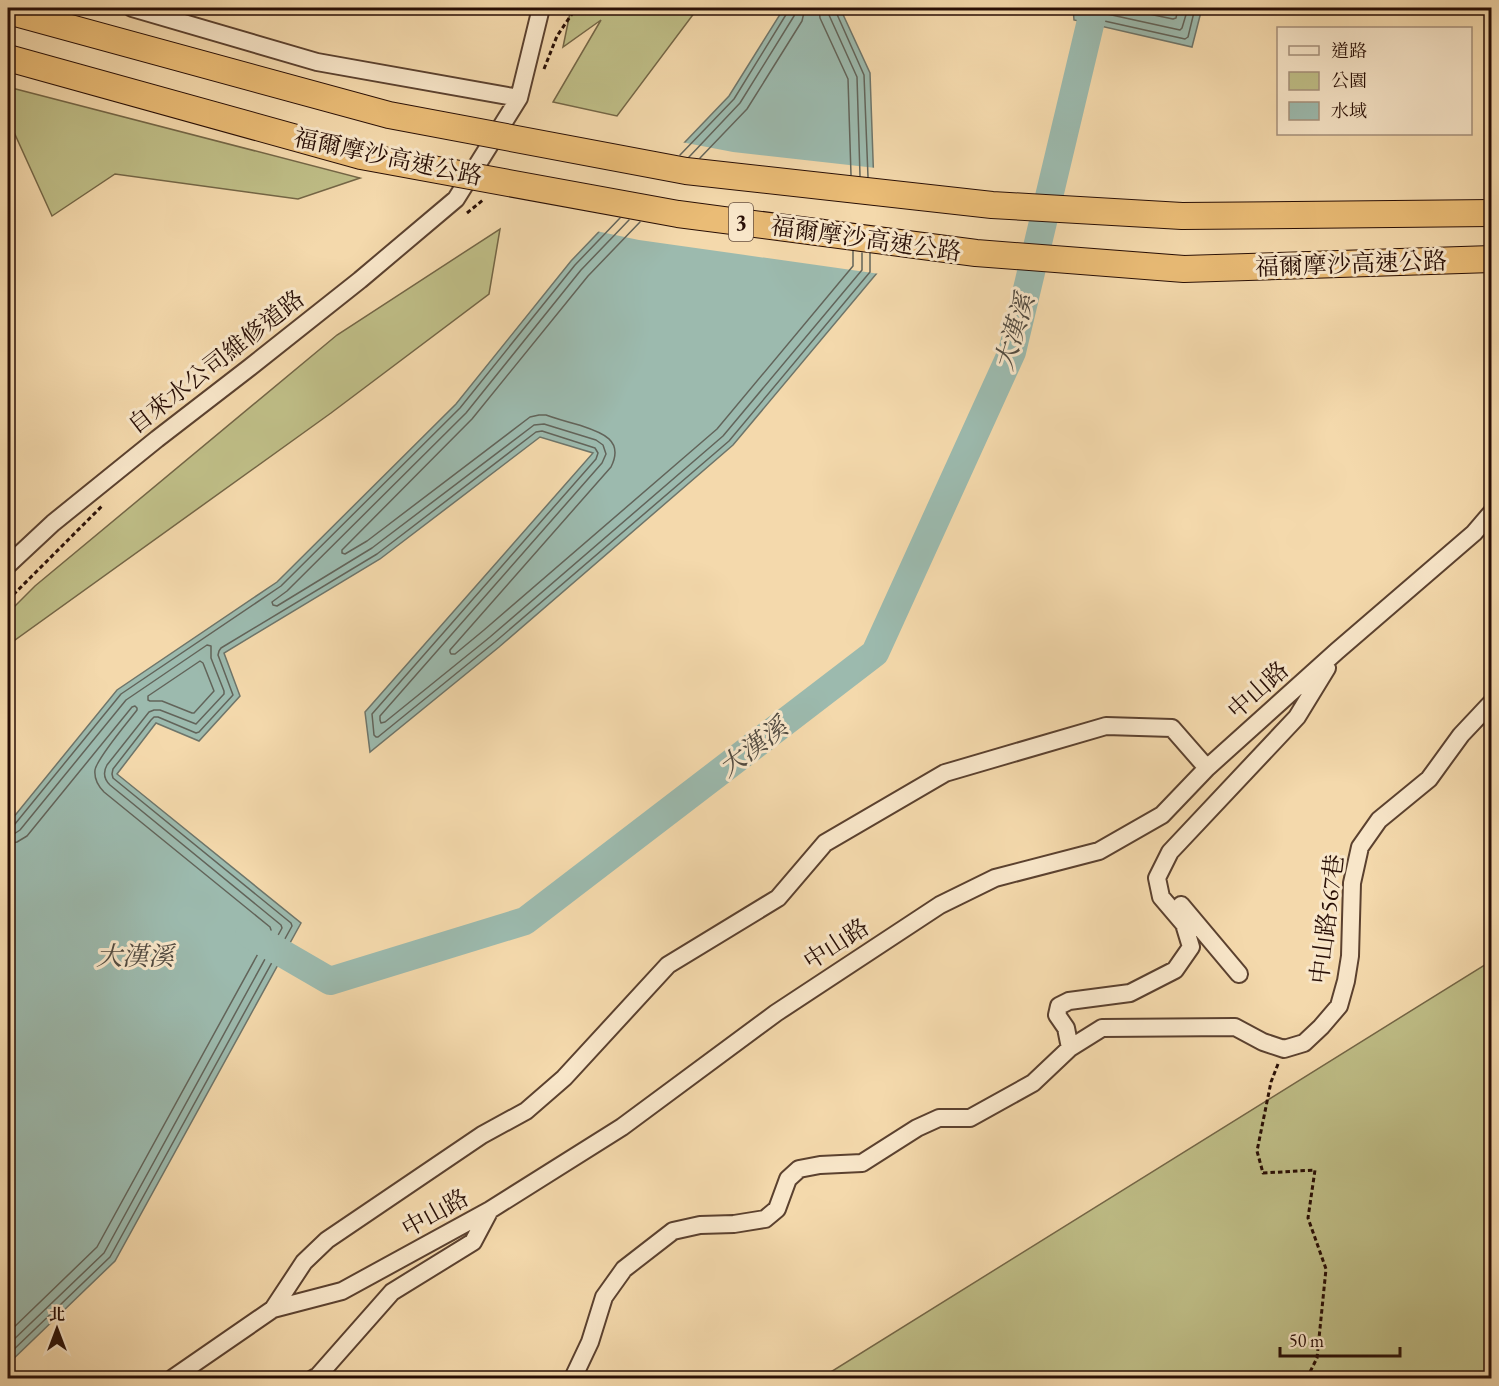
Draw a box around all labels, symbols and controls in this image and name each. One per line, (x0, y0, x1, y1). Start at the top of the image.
legend (1277, 27, 1472, 135)
text: 道路 (1331, 39, 1367, 62)
text: 公園 (1331, 69, 1367, 92)
text: 水域 (1331, 99, 1367, 122)
street label: 福爾摩沙高速公路 (291, 121, 485, 192)
road number: 3 (729, 203, 753, 241)
street label: 福爾摩沙高速公路 (769, 210, 963, 267)
street label: 福爾摩沙高速公路 (1255, 245, 1447, 282)
street label: 自來水公司維修道路 (121, 283, 310, 440)
water label: 大漢溪 (986, 287, 1043, 374)
street label: 中山路 (1221, 654, 1295, 725)
water label: 大漢溪 (712, 708, 797, 784)
street label: 中山路567巷 (1303, 852, 1350, 986)
street label: 中山路 (797, 911, 874, 976)
water label: 大漢溪 (96, 939, 177, 973)
street label: 中山路 (396, 1182, 474, 1244)
north arrow (27, 1299, 87, 1359)
text: 北 (49, 1304, 65, 1325)
scale bar (1280, 1320, 1400, 1358)
text: 50 m (1289, 1329, 1324, 1352)

